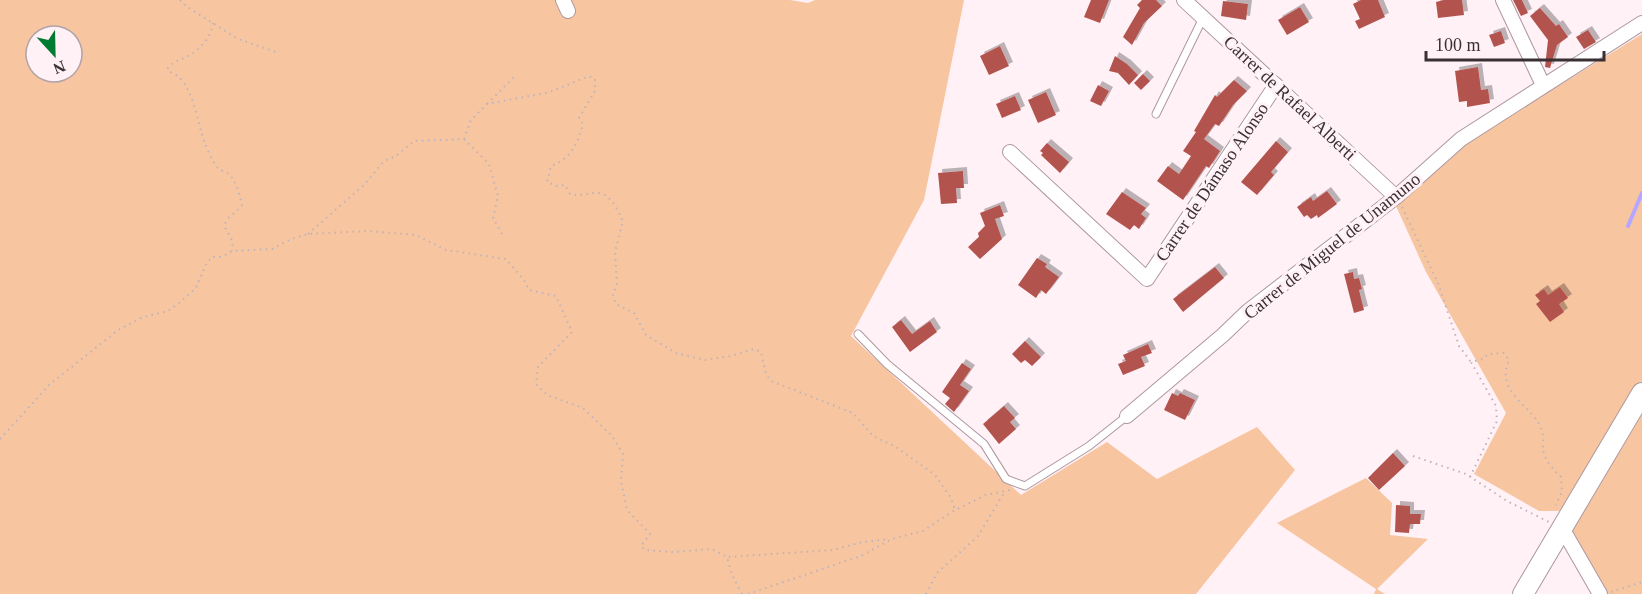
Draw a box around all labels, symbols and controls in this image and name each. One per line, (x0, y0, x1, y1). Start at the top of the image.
north arrow (24, 24, 84, 84)
scale bar (1426, 24, 1604, 62)
street label: Carrer de Rafael Alberti (1220, 32, 1360, 164)
text: 100 m (1435, 35, 1481, 55)
text: N (50, 57, 68, 78)
street label: Carrer de Dámaso Alonso (1152, 99, 1272, 265)
street label: Carrer de Miguel de Unamuno (1240, 169, 1424, 323)

